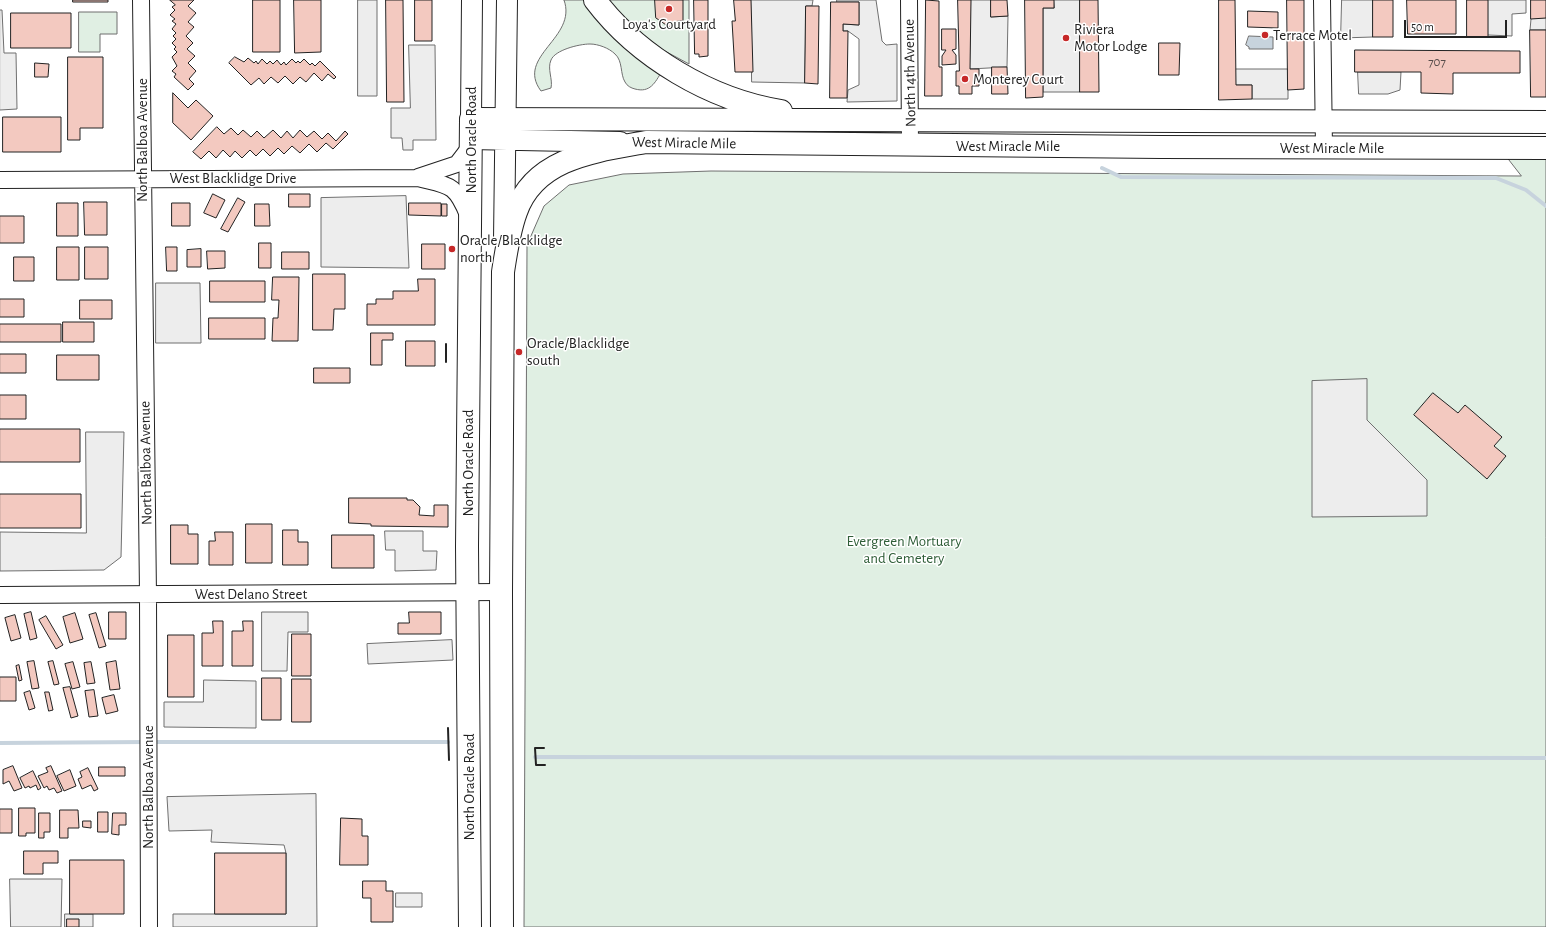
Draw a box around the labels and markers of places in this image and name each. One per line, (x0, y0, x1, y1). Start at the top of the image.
marker: Loya's Courtyard (664, 4, 674, 14)
place label: Loya's Courtyard (622, 15, 716, 33)
place label: Riviera Motor Lodge (1074, 20, 1147, 55)
place label: Terrace Motel (1273, 26, 1352, 44)
marker: Terrace Motel (1260, 30, 1270, 40)
marker: Riviera Motor Lodge (1061, 33, 1071, 43)
place label: Monterey Court (973, 70, 1064, 88)
marker: Monterey Court (960, 74, 970, 84)
place label: Oracle/Blacklidge north (460, 231, 562, 266)
marker: Oracle/Blacklidge north (447, 244, 457, 254)
place label: Oracle/Blacklidge south (527, 334, 629, 369)
marker: Oracle/Blacklidge south (514, 347, 524, 357)

